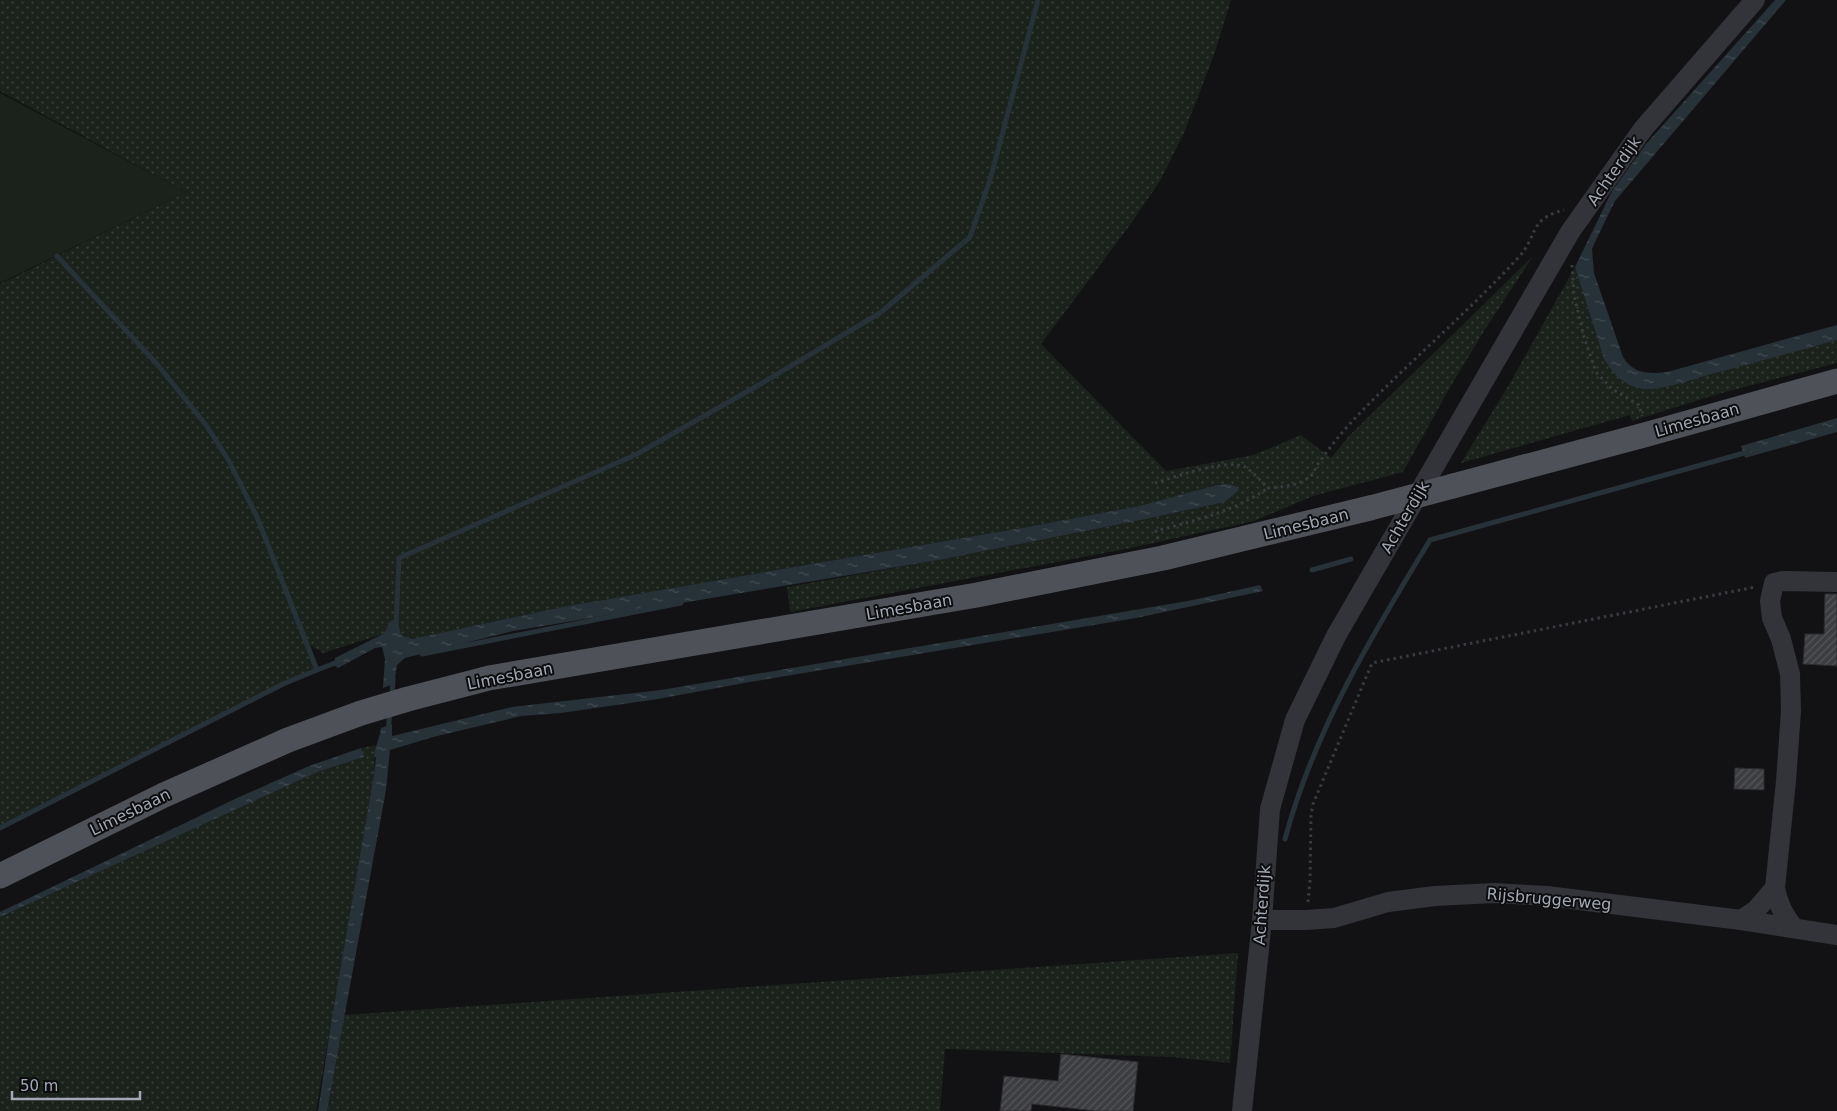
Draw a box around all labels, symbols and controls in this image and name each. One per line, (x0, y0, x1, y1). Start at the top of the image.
street label: Achterdijk (1583, 132, 1645, 209)
street label: Limesbaan (1653, 399, 1741, 441)
street label: Achterdijk (1377, 477, 1434, 557)
street label: Limesbaan (1261, 504, 1351, 544)
street label: Limesbaan (864, 590, 954, 624)
street label: Limesbaan (465, 658, 555, 694)
street label: Limesbaan (87, 784, 173, 840)
street label: Achterdijk (1250, 864, 1274, 946)
street label: Rijsbruggerweg (1486, 884, 1612, 914)
scale bar (12, 1068, 140, 1100)
text: 50 m (20, 1077, 58, 1095)

